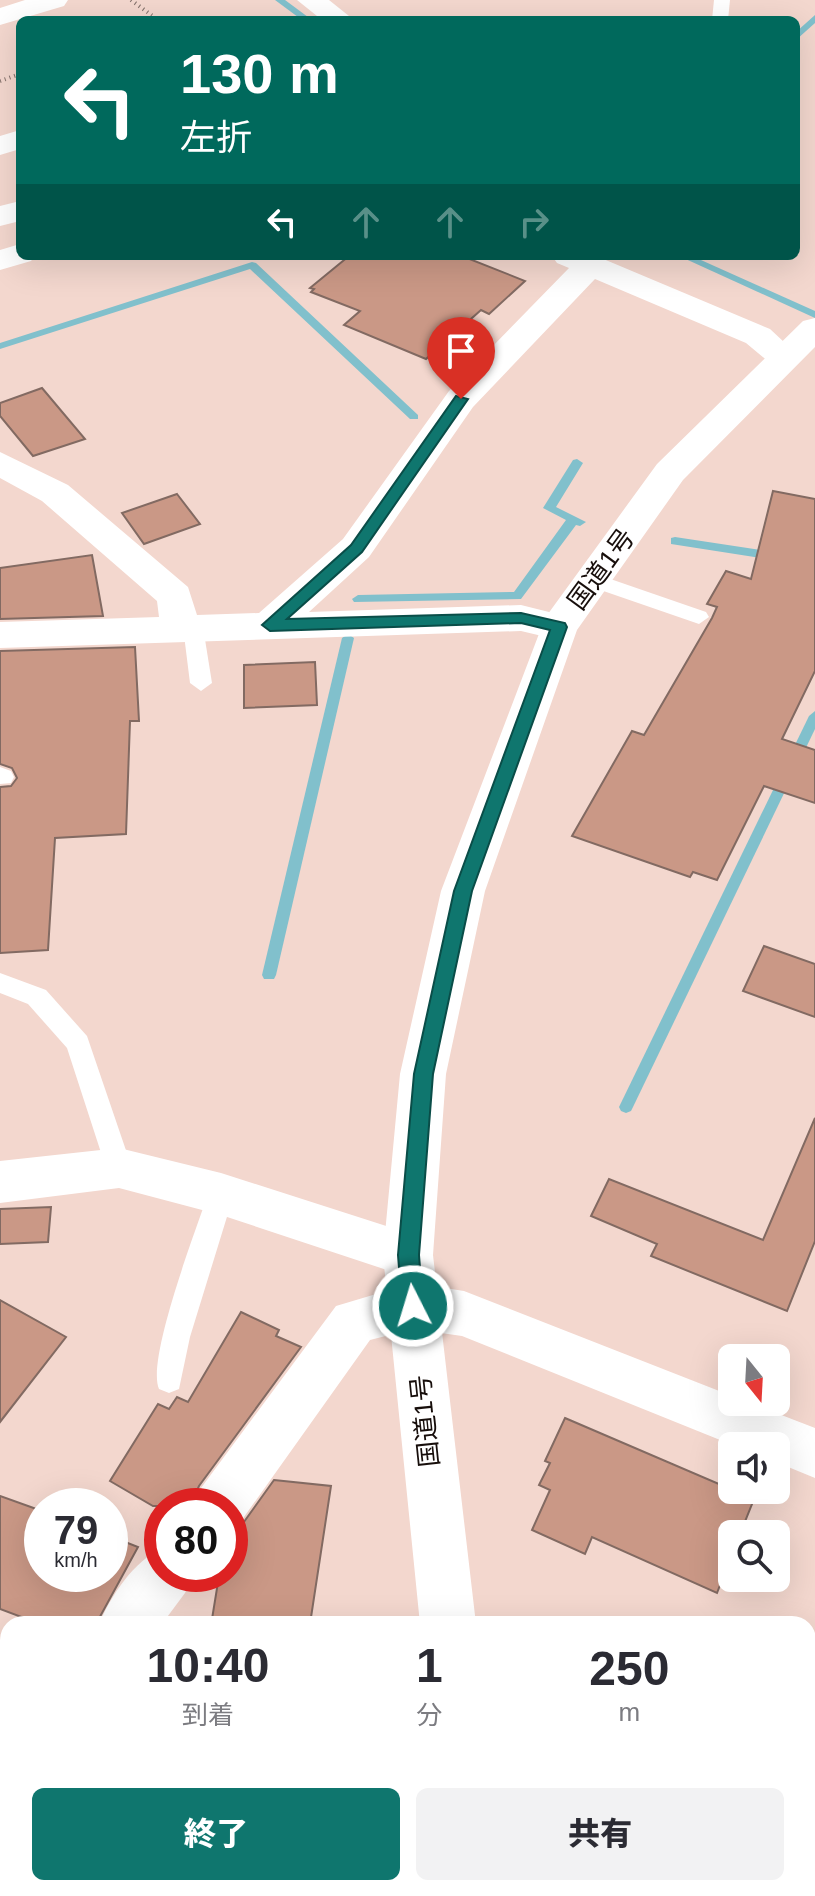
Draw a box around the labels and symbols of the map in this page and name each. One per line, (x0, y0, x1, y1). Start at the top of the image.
pin (427, 317, 495, 399)
street label: 国道1号 (562, 523, 640, 615)
position arrow (371, 1264, 455, 1348)
north arrow (718, 1344, 790, 1416)
street label: 国道1号 (405, 1373, 445, 1469)
speed limit sign: 80 (144, 1488, 248, 1592)

